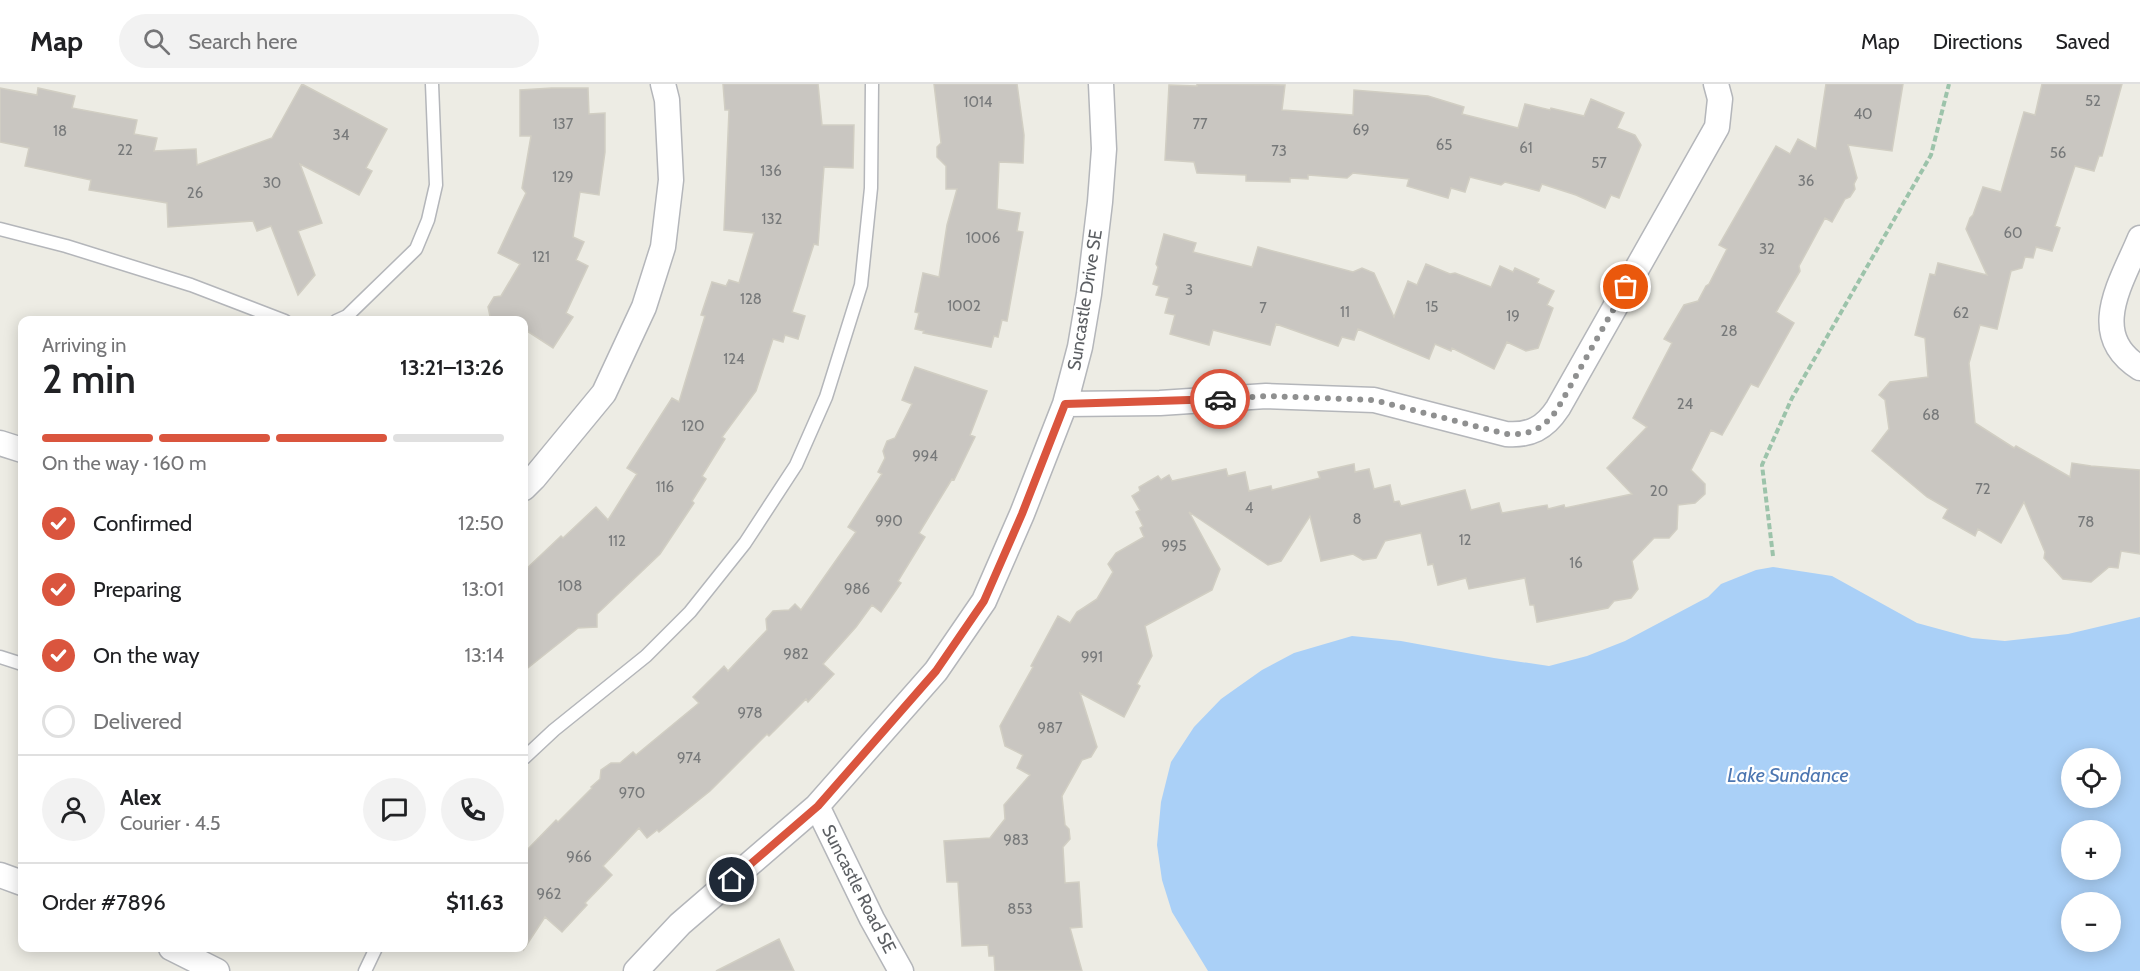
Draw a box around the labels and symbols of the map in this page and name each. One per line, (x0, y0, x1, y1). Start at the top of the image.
house number: 52 (2085, 92, 2101, 110)
house number: 1014 (964, 93, 993, 111)
house number: 40 (1853, 105, 1873, 123)
house number: 137 (553, 115, 574, 133)
house number: 77 (1192, 115, 1208, 133)
house number: 69 (1352, 121, 1370, 139)
house number: 18 (53, 122, 67, 140)
house number: 34 (333, 126, 350, 144)
house number: 65 (1436, 136, 1452, 154)
house number: 61 (1519, 139, 1533, 157)
house number: 22 (117, 141, 133, 159)
house number: 73 (1271, 142, 1287, 160)
house number: 56 (2050, 144, 2066, 162)
house number: 57 (1591, 154, 1607, 172)
house number: 136 (760, 162, 782, 180)
house number: 129 (552, 168, 574, 186)
house number: 36 (1798, 172, 1814, 190)
house number: 30 (263, 174, 281, 192)
house number: 26 (187, 184, 203, 202)
house number: 132 (762, 210, 783, 228)
house number: 60 (2004, 224, 2023, 242)
street label: Suncastle Drive SE (1063, 228, 1107, 372)
house number: 1006 (966, 229, 1000, 247)
house number: 32 (1759, 240, 1775, 258)
house number: 121 (532, 248, 550, 266)
pin (1600, 261, 1651, 312)
house number: 3 (1185, 281, 1193, 299)
house number: 128 (740, 290, 762, 308)
house number: 1002 (947, 297, 981, 315)
house number: 15 (1425, 298, 1439, 316)
house number: 7 (1259, 299, 1267, 317)
house number: 11 (1340, 303, 1350, 321)
house number: 62 (1953, 304, 1969, 322)
house number: 19 (1506, 307, 1520, 325)
house number: 28 (1721, 322, 1737, 340)
house number: 124 (723, 350, 745, 368)
courier (1190, 369, 1250, 429)
house number: 24 (1677, 395, 1694, 413)
house number: 68 (1922, 406, 1940, 424)
house number: 120 (681, 417, 705, 435)
house number: 994 (912, 447, 938, 465)
house number: 116 (656, 478, 674, 496)
house number: 72 (1975, 480, 1991, 498)
house number: 20 (1650, 482, 1668, 500)
house number: 4 (1245, 499, 1254, 517)
house number: 8 (1352, 510, 1362, 528)
house number: 990 (875, 512, 903, 530)
house number: 78 (2078, 513, 2094, 531)
house number: 12 (1459, 531, 1472, 549)
house number: 112 (608, 532, 626, 550)
house number: 995 (1161, 537, 1187, 555)
house number: 16 (1569, 554, 1583, 572)
house number: 108 (558, 577, 582, 595)
house number: 986 (844, 580, 870, 598)
house number: 982 (783, 645, 809, 663)
house number: 991 (1081, 648, 1103, 666)
house number: 978 (737, 704, 763, 722)
house number: 987 (1037, 719, 1063, 737)
house number: 974 (677, 749, 701, 767)
water label: Lake Sundance (1727, 763, 1849, 787)
house number: 970 (619, 784, 645, 802)
street label: Suncastle Road SE (817, 821, 901, 957)
house number: 983 (1003, 831, 1029, 849)
house number: 966 (566, 848, 592, 866)
pin (706, 854, 757, 905)
house number: 962 (537, 885, 562, 903)
house number: 853 (1007, 900, 1033, 918)

